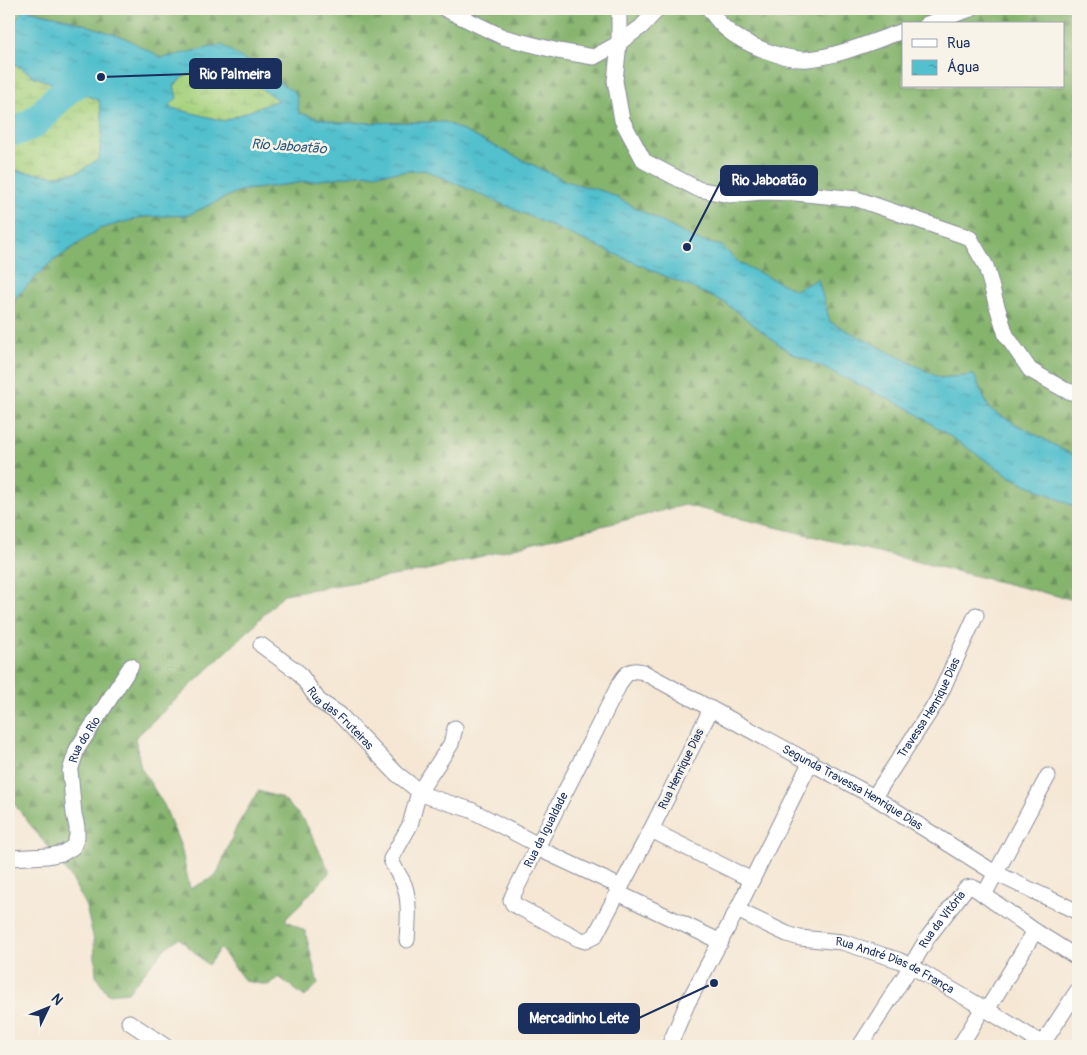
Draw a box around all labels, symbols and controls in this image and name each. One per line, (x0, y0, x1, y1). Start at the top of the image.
legend (902, 22, 1064, 88)
text: Rua (947, 34, 970, 53)
text: Água (947, 58, 979, 77)
callout: Rio Palmeira (190, 59, 281, 88)
text: Rio Palmeira (199, 66, 271, 83)
water label: Rio Jaboatão (251, 135, 329, 158)
callout: Rio Jaboatão (721, 166, 817, 195)
text: Rio Jaboatão (731, 172, 807, 189)
street label: Travessa Henrique Dias (895, 655, 964, 761)
street label: Rua das Fruteiras (303, 684, 377, 754)
street label: Rua do Rio (66, 713, 104, 765)
street label: Rua Henrique Dias (655, 726, 708, 812)
street label: Segunda Travessa Henrique Dias (779, 742, 926, 834)
street label: Rua da Igualdade (521, 790, 572, 870)
street label: Rua da Vitória (916, 888, 969, 951)
street label: Rua André Dias de França (835, 934, 957, 998)
north arrow (22, 982, 72, 1032)
text: N (48, 990, 67, 1009)
callout: Mercadinho Leite (519, 1004, 639, 1033)
text: Mercadinho Leite (529, 1010, 630, 1027)

